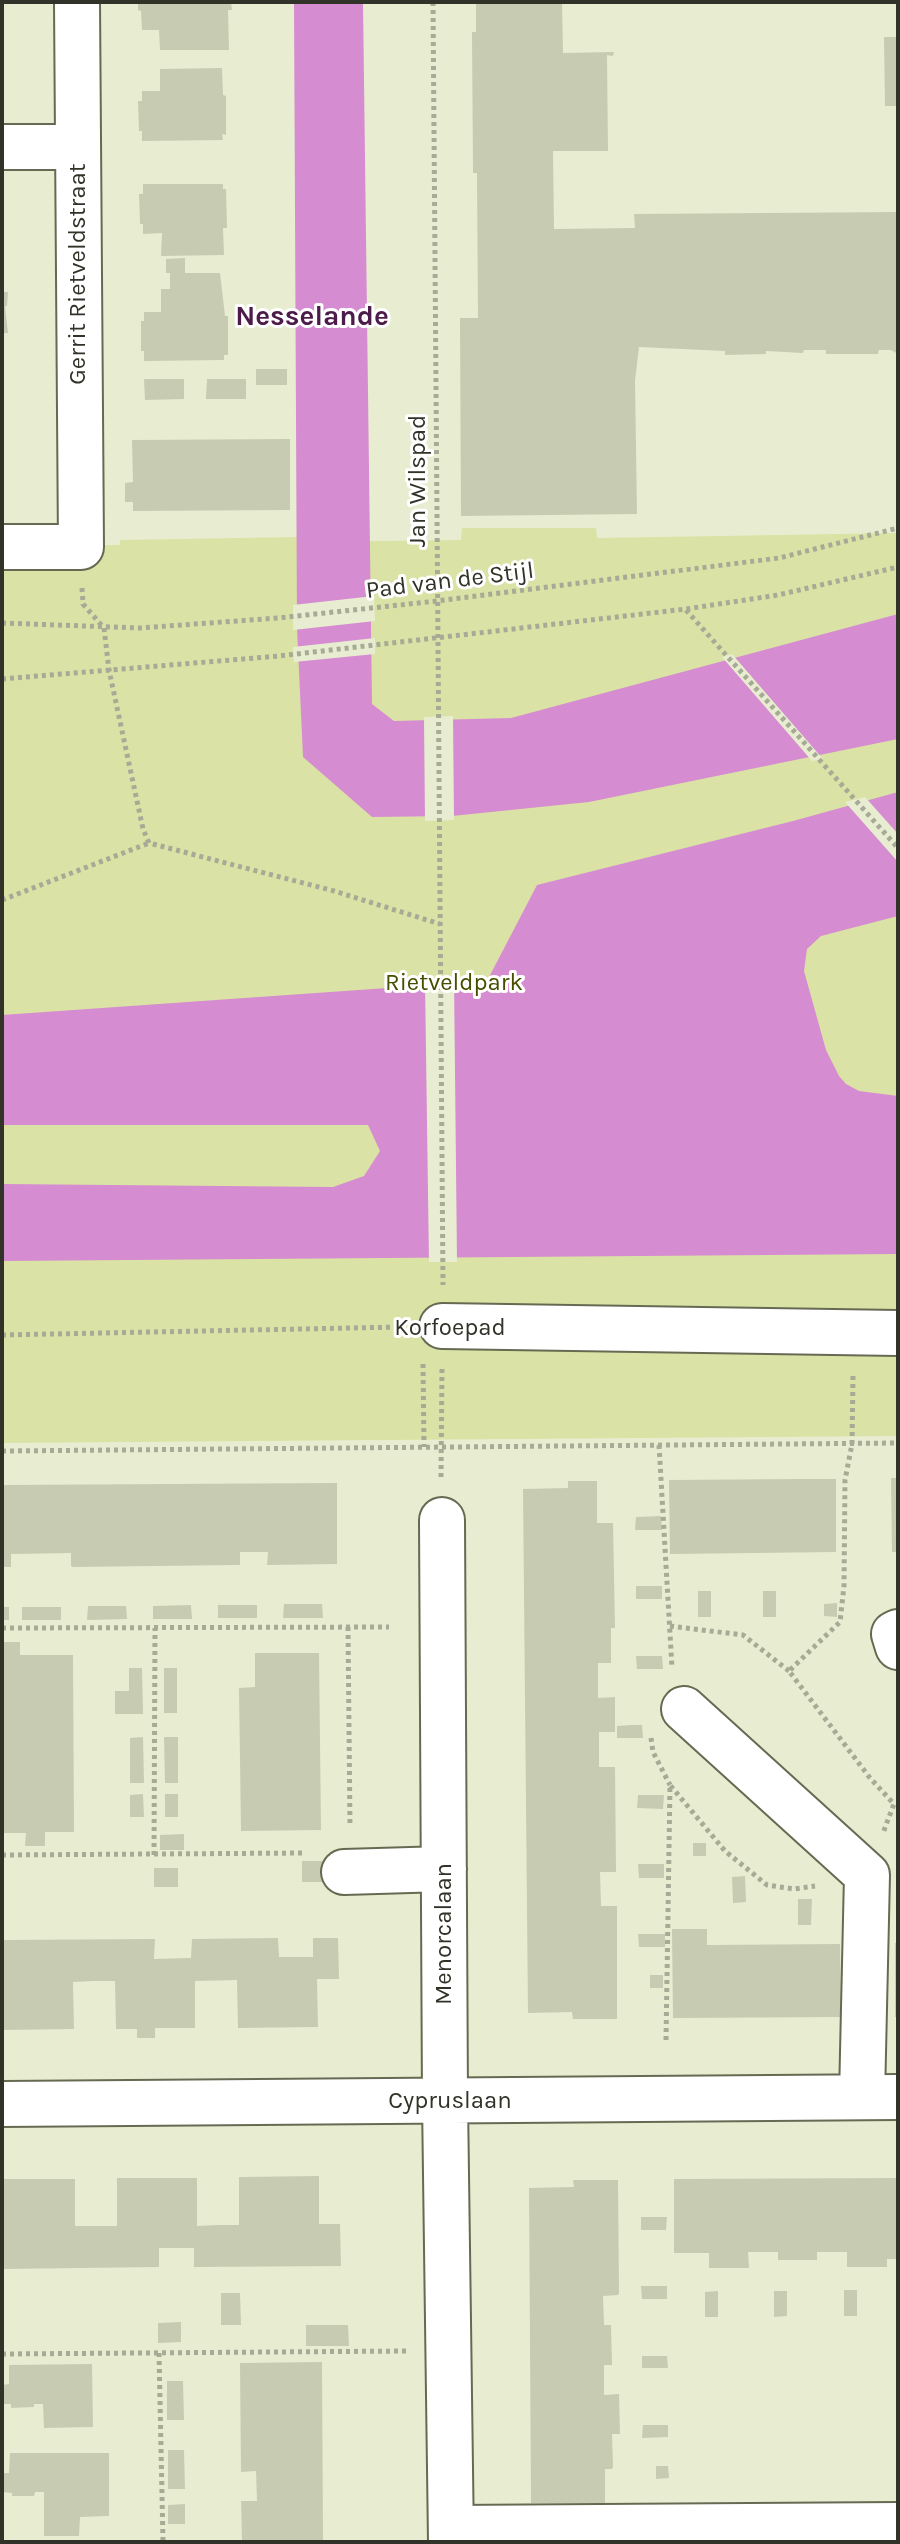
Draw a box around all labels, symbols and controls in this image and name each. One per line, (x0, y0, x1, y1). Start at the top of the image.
street label: Gerrit Rietveldstraat (64, 163, 92, 385)
district label: Nesselande (235, 300, 389, 334)
street label: Jan Wilspad (404, 415, 432, 547)
street label: Pad van de Stijl (364, 556, 536, 606)
park label: Rietveldpark (385, 969, 523, 997)
street label: Korfoepad (394, 1314, 506, 1342)
street label: Menorcalaan (430, 1863, 458, 2005)
street label: Cypruslaan (388, 2087, 512, 2115)

